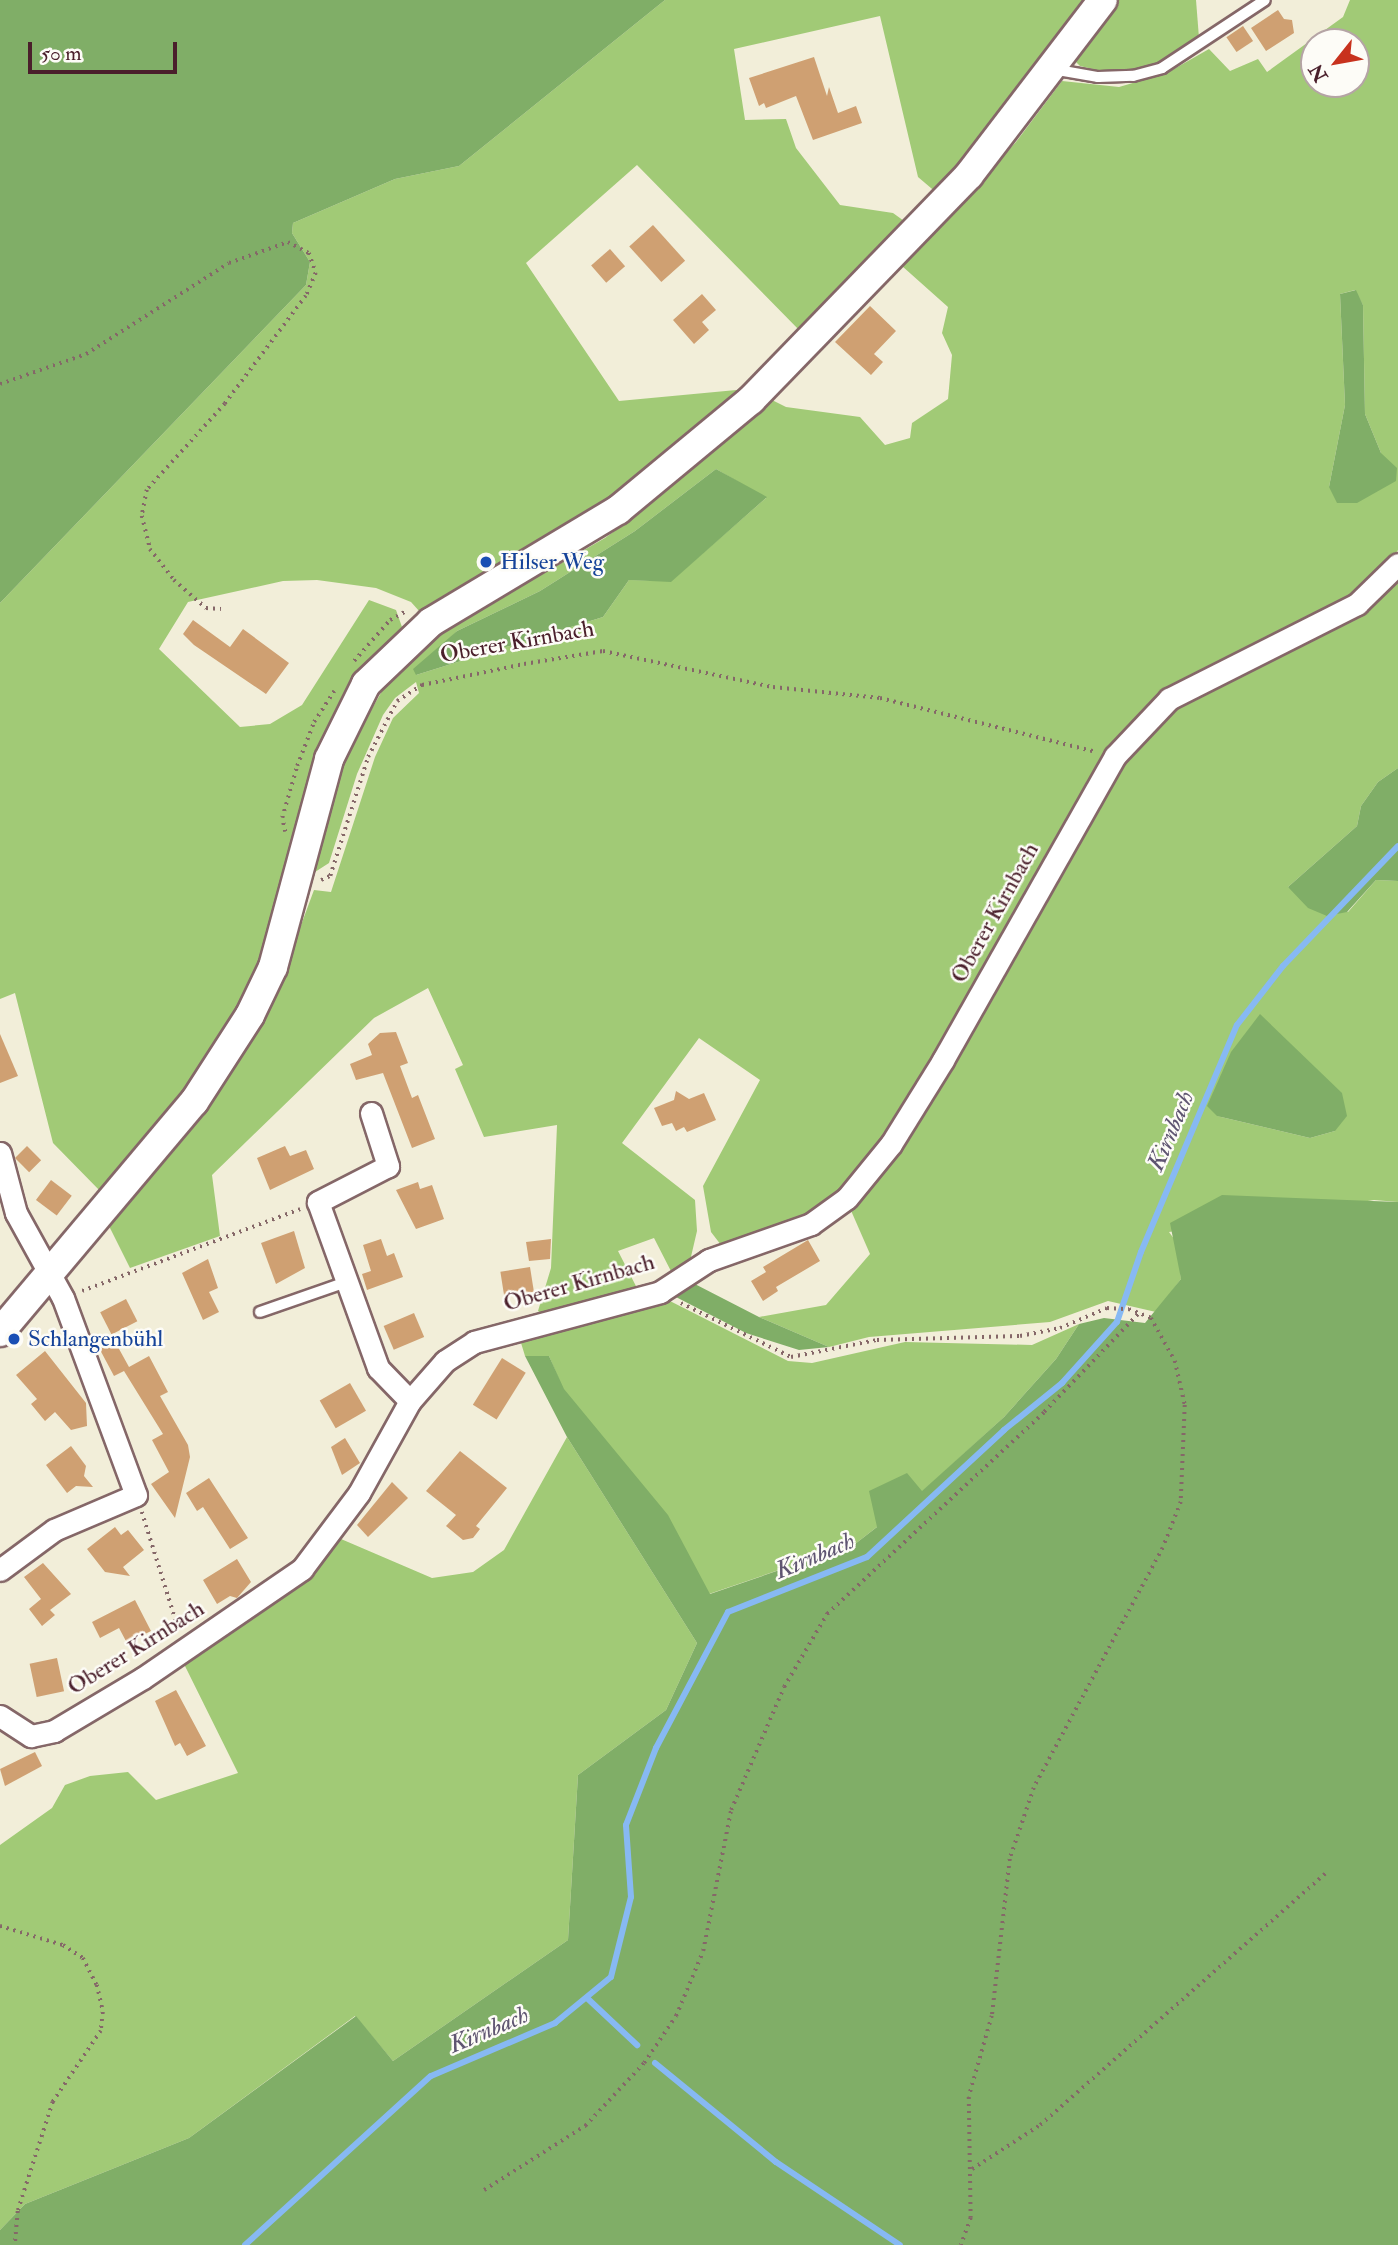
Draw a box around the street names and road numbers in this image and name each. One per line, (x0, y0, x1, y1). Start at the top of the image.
street label: Oberer Kirnbach (438, 615, 596, 669)
street label: Oberer Kirnbach (945, 838, 1045, 988)
street label: Oberer Kirnbach (500, 1248, 658, 1318)
street label: Oberer Kirnbach (63, 1595, 209, 1701)

